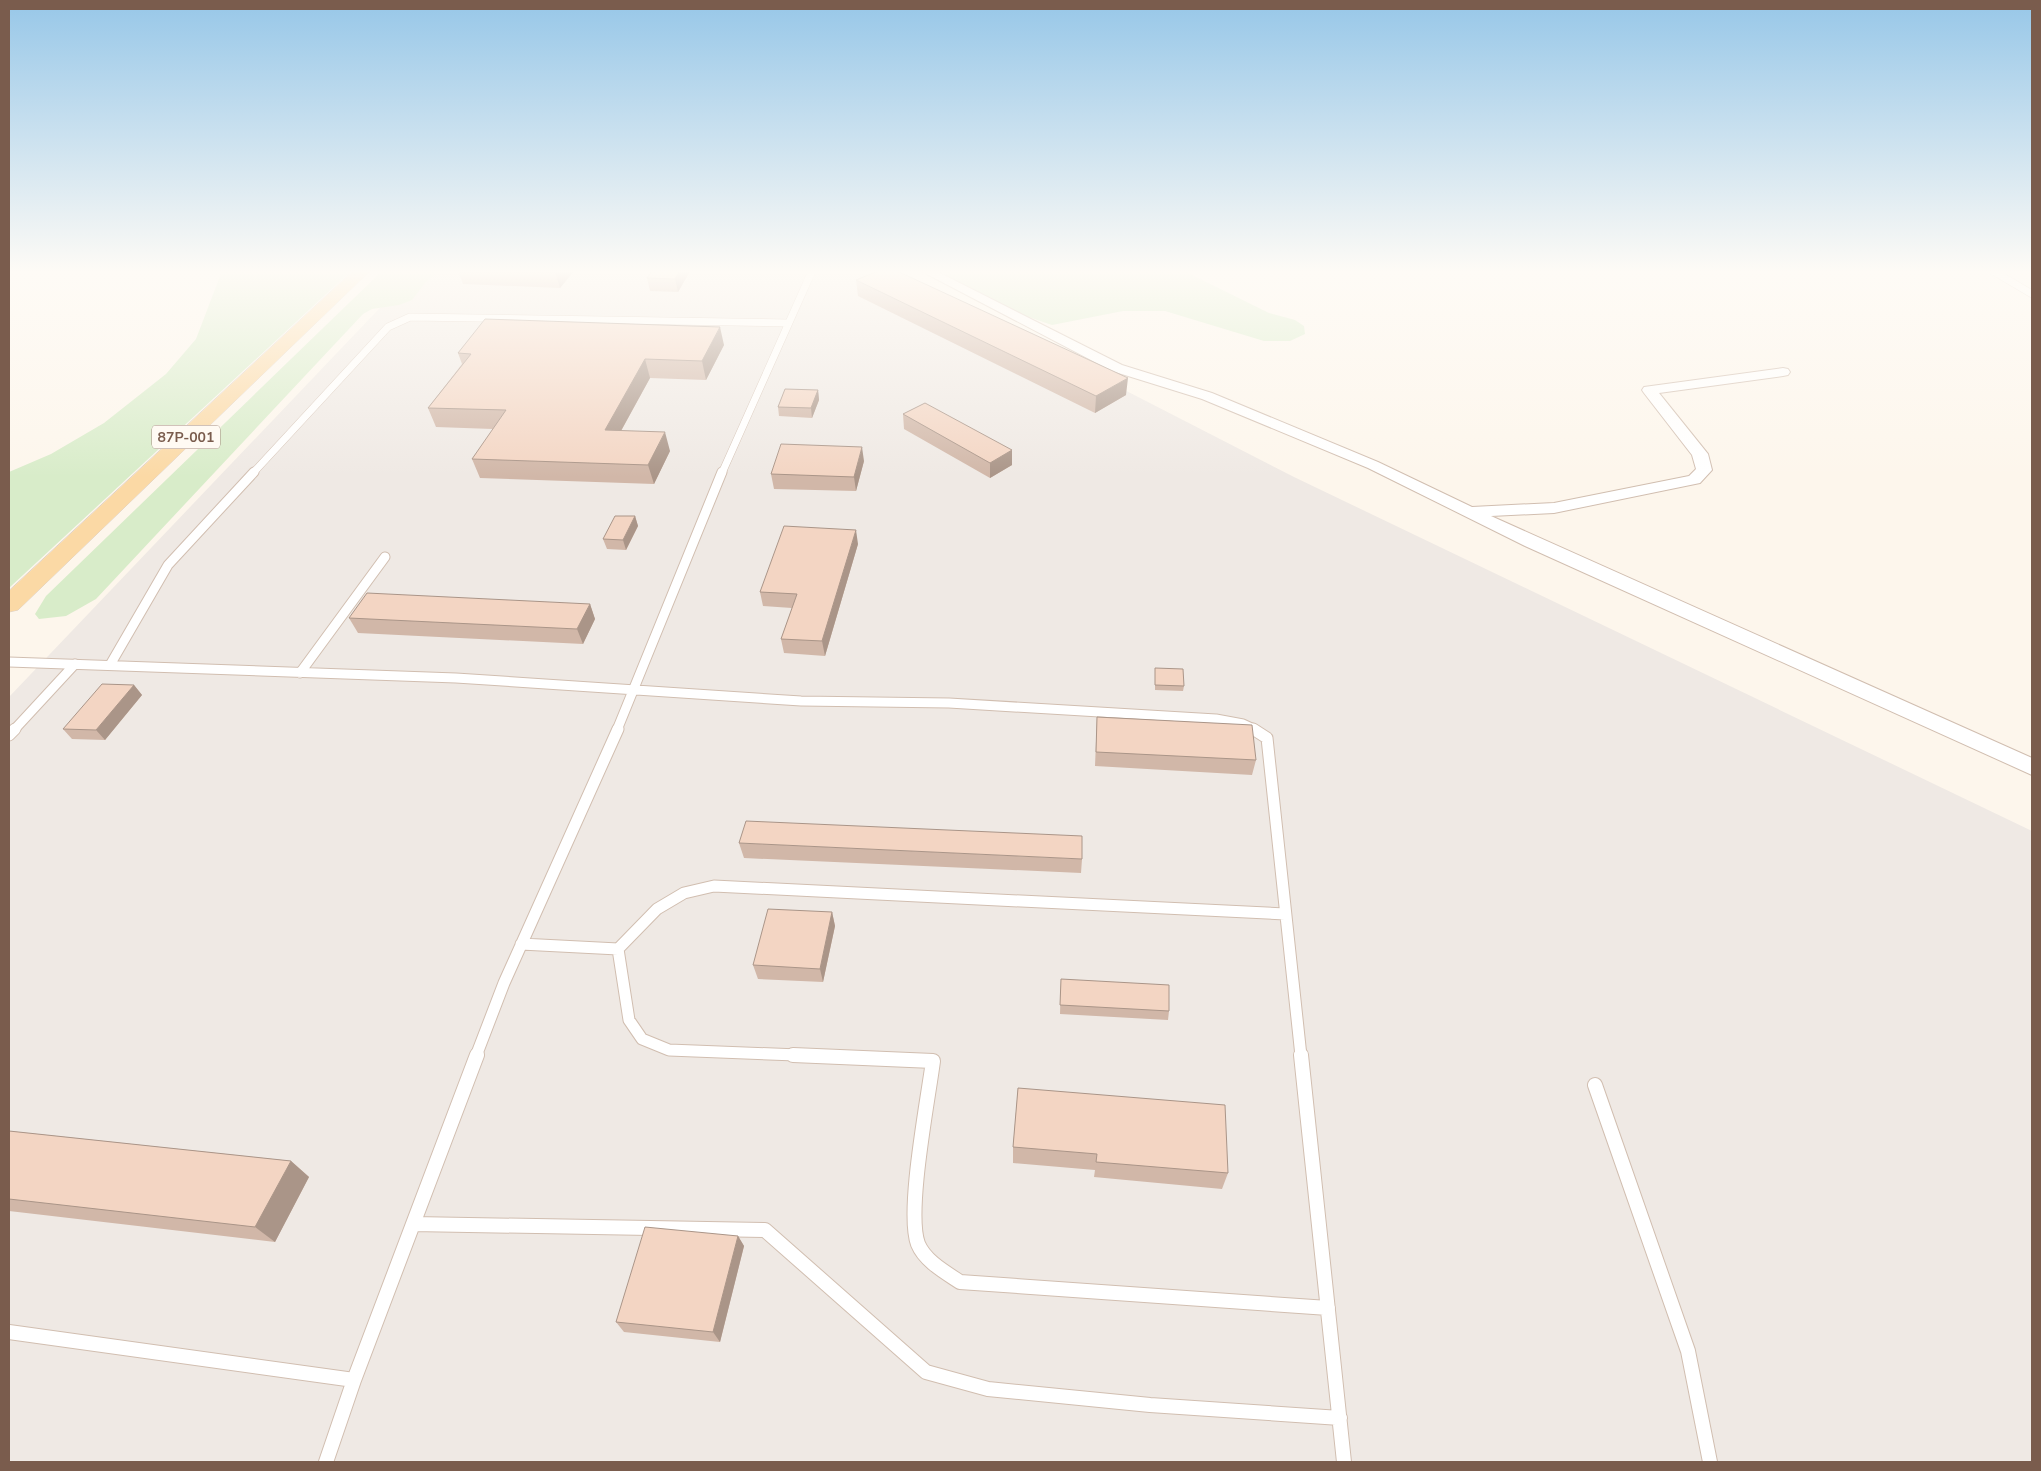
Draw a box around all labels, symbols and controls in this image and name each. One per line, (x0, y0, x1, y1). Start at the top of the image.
road number: 87Р-001 (152, 426, 220, 448)

